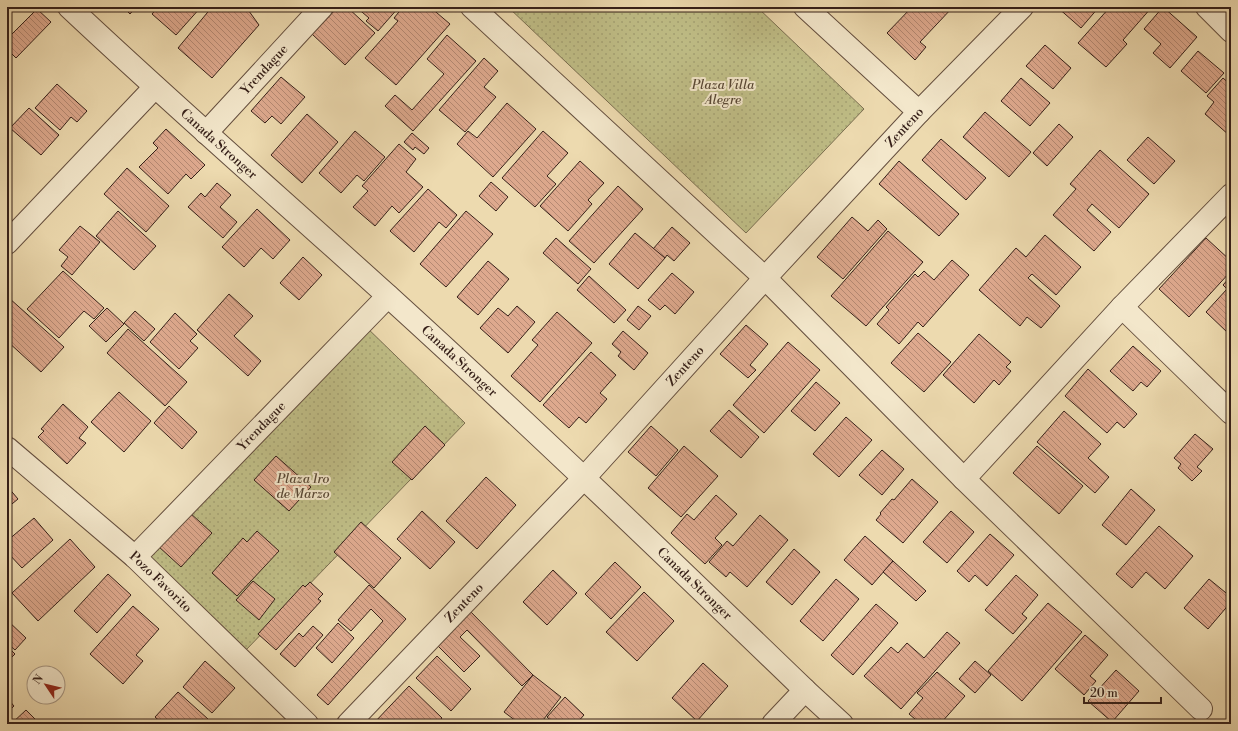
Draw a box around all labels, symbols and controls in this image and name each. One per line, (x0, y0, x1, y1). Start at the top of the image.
street label: Yrendague (236, 41, 292, 99)
park label: Plaza Villa Alegre (691, 77, 755, 108)
street label: Zenteno (882, 104, 927, 151)
street label: Canada Stronger (177, 105, 261, 183)
street label: Canada Stronger (418, 322, 501, 401)
street label: Zenteno (663, 342, 708, 389)
street label: Yrendague (233, 398, 290, 455)
park label: Plaza 1ro de Marzo (276, 471, 330, 502)
street label: Canada Stronger (654, 544, 736, 624)
street label: Pozo Favorito (126, 548, 195, 616)
street label: Zenteno (442, 580, 487, 626)
north arrow (26, 665, 66, 705)
text: N (30, 672, 47, 687)
scale bar (1084, 679, 1161, 705)
text: 20 m (1090, 686, 1118, 701)

